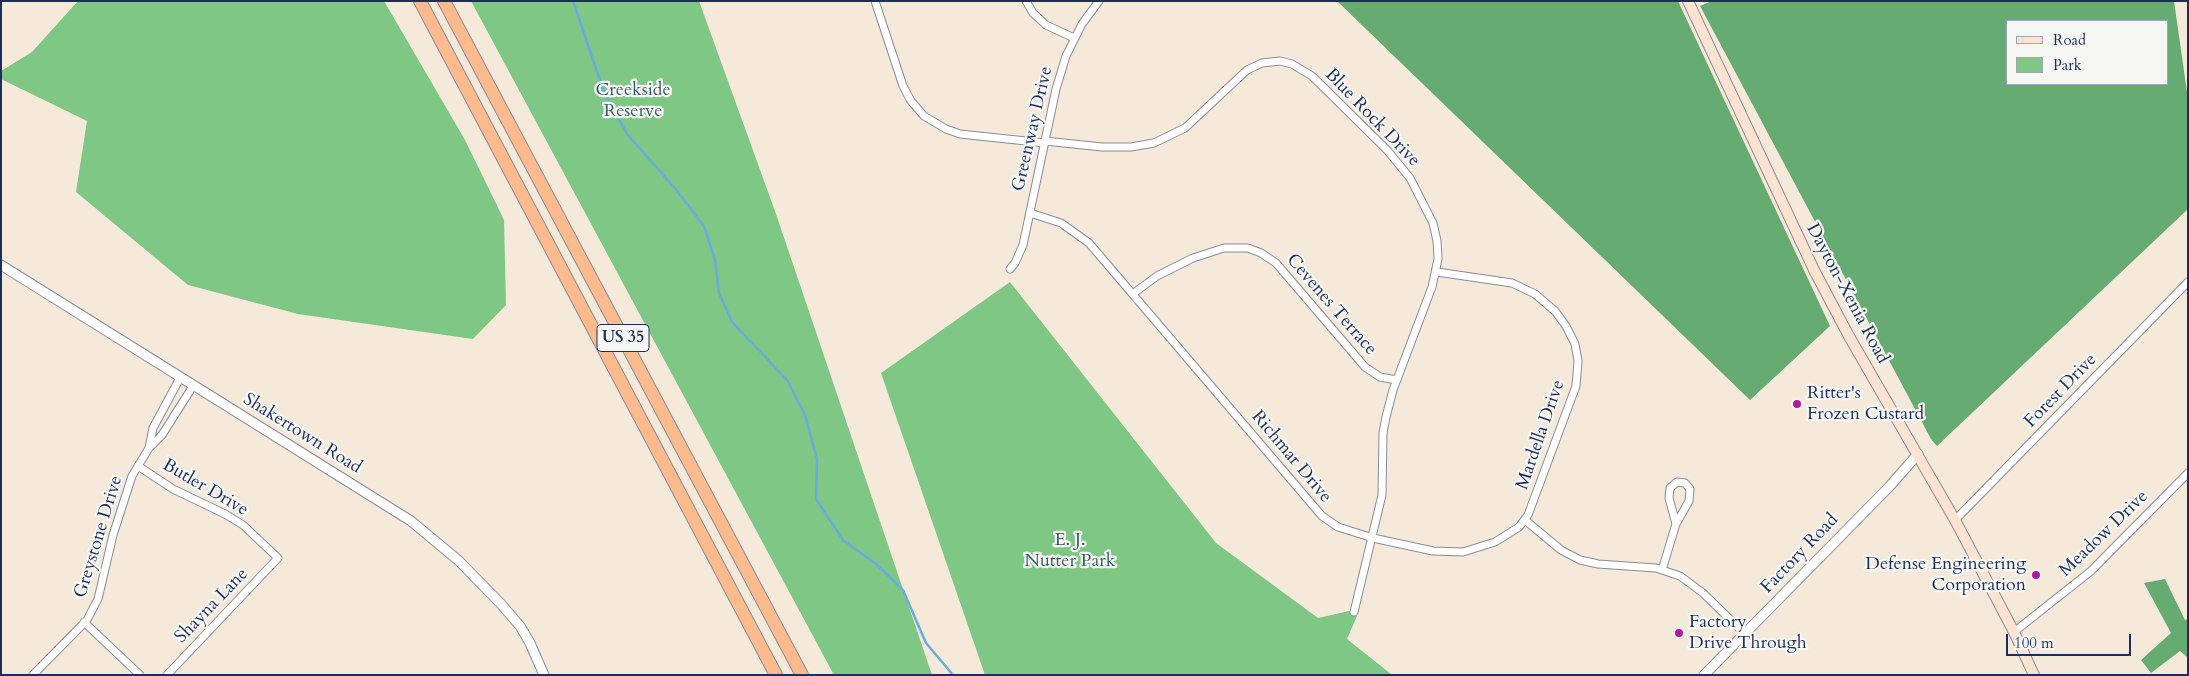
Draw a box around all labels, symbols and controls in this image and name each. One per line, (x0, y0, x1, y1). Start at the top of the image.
legend (2006, 20, 2169, 85)
text: Road (2053, 30, 2086, 50)
text: Park (2053, 55, 2082, 75)
street label: Greenway Drive (1008, 64, 1058, 194)
street label: Blue Rock Drive (1320, 64, 1424, 172)
park label: Creekside Reserve (595, 80, 671, 122)
street label: Dayton-Xenia Road (1801, 220, 1893, 368)
street label: Cevenes Terrace (1281, 250, 1381, 360)
road number: US 35 (597, 324, 649, 352)
street label: Forest Drive (2020, 349, 2102, 433)
street label: Mardella Drive (1512, 377, 1570, 493)
place label: Ritter's Frozen Custard (1807, 383, 1924, 426)
street label: Shakertown Road (239, 389, 365, 479)
marker: Ritter's Frozen Custard (1791, 398, 1803, 410)
street label: Richmar Drive (1246, 407, 1336, 507)
street label: Butler Drive (158, 455, 252, 521)
street label: Greystone Drive (70, 473, 128, 601)
street label: Meadow Drive (2055, 486, 2153, 582)
street label: Factory Road (1757, 510, 1843, 598)
park label: E. J. Nutter Park (1025, 530, 1115, 572)
place label: Defense Engineering Corporation (1865, 554, 2026, 596)
street label: Shayna Lane (171, 564, 253, 648)
marker: Defense Engineering Corporation (2030, 569, 2042, 581)
place label: Factory Drive Through (1689, 612, 1807, 654)
scale bar (2009, 624, 2134, 656)
marker: Factory Drive Through (1673, 627, 1685, 639)
text: 100 m (2014, 633, 2054, 653)

